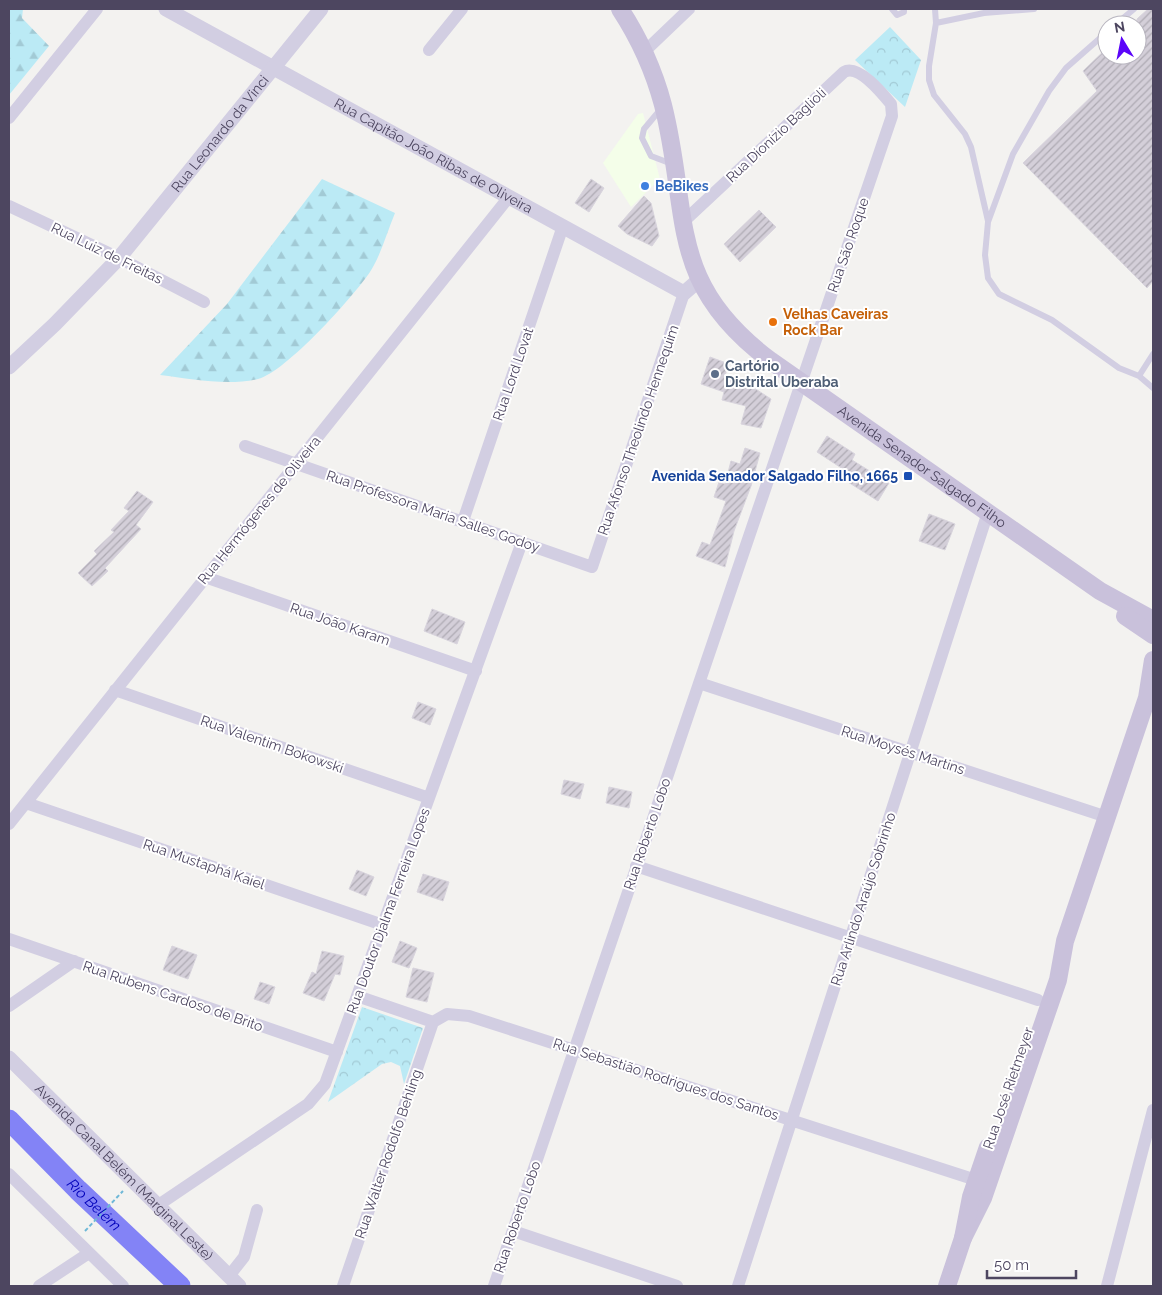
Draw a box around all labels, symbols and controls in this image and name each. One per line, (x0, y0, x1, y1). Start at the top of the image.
north arrow (1097, 15, 1147, 65)
text: N (1113, 18, 1126, 36)
street label: Rua Leonardo da Vinci (168, 72, 272, 195)
street label: Rua Dionízio Baglioli (723, 85, 829, 185)
street label: Rua Capitão João Ribas de Oliveira (332, 95, 535, 216)
place label: BeBikes (655, 178, 709, 194)
marker: BeBikes (639, 180, 651, 192)
street label: Rua São Roque (824, 196, 872, 294)
street label: Rua Luiz de Freitas (49, 219, 165, 287)
place label: Velhas Caveiras Rock Bar (783, 306, 888, 338)
marker: Velhas Caveiras Rock Bar (767, 316, 779, 328)
street label: Rua Afonso Theolindo Hennequim (594, 323, 682, 537)
street label: Rua Lord Lovat (490, 325, 537, 423)
place label: Cartório Distrital Uberaba (725, 358, 839, 390)
marker: Cartório Distrital Uberaba (709, 368, 721, 380)
street label: Avenida Senador Salgado Filho (835, 402, 1009, 531)
street label: Rua Hermógenes de Oliveira (194, 433, 324, 587)
street label: Rua Professora Maria Salles Godoy (324, 467, 542, 555)
place label: Avenida Senador Salgado Filho, 1665 (651, 468, 898, 484)
marker: Avenida Senador Salgado Filho, 1665 (902, 470, 914, 482)
street label: Rua João Karam (288, 599, 392, 649)
street label: Rua Valentim Bokowski (198, 712, 346, 776)
street label: Rua Moysés Martins (839, 722, 967, 778)
street label: Rua Roberto Lobo (620, 776, 674, 892)
street label: Rua Doutor Djalma Ferreira Lopes (343, 806, 433, 1016)
street label: Rua Arlindo Araújo Sobrinho (827, 810, 899, 988)
street label: Rua Mustaphá Kaiel (141, 836, 267, 892)
street label: Rua Rubens Cardoso de Brito (81, 958, 265, 1034)
street label: Rua José Rietmeyer (980, 1025, 1036, 1151)
street label: Rua Sebastião Rodrigues dos Santos (551, 1035, 781, 1123)
street label: Rua Walter Rodolfo Behling (351, 1067, 425, 1241)
street label: Avenida Canal Belém (Marginal Leste) (32, 1081, 216, 1264)
street label: Rua Roberto Lobo (490, 1159, 544, 1275)
water label: Rio Belém (63, 1175, 125, 1235)
scale bar (987, 1248, 1076, 1280)
text: 50 m (994, 1256, 1029, 1274)

